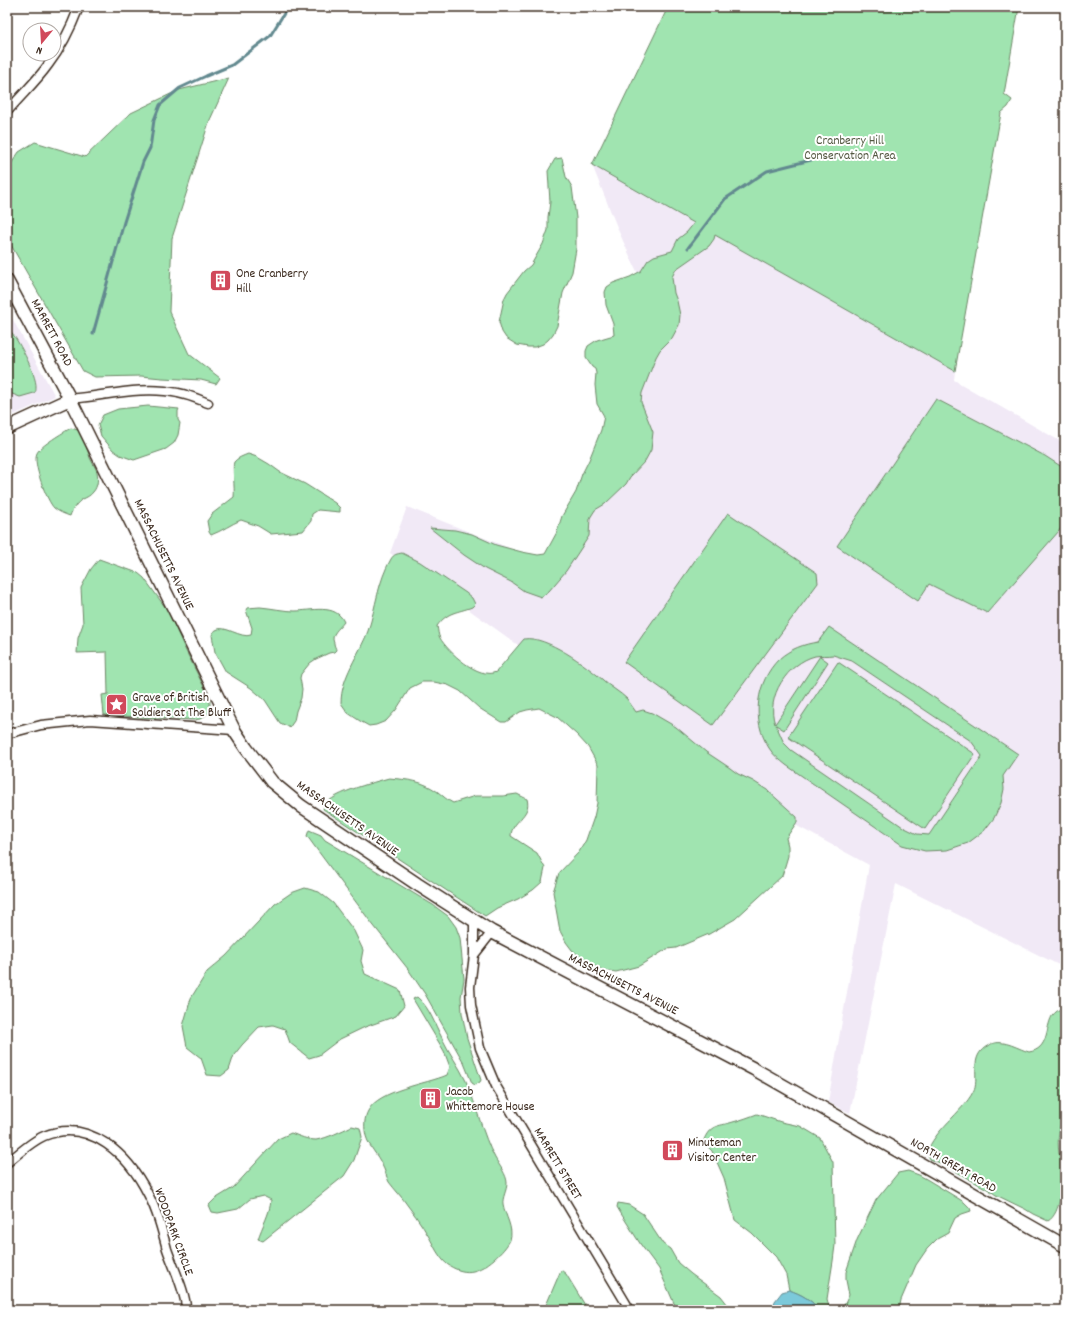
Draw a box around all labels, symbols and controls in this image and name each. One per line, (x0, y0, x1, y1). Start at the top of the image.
north arrow (22, 22, 62, 62)
text: N (34, 41, 45, 58)
park label: Cranberry Hill Conservation Area (804, 132, 897, 166)
place label: One Cranberry Hill (236, 265, 309, 299)
building icon: One Cranberry Hill (208, 268, 234, 294)
street label: MARRETT ROAD (25, 296, 77, 370)
street label: MASSACHUSETTS AVENUE (128, 496, 198, 614)
place label: Grave of British Soldiers at The Bluff (132, 689, 232, 723)
place icon: Grave of British Soldiers at The Bluff (104, 692, 130, 718)
street label: MASSACHUSETTS AVENUE (292, 776, 402, 862)
street label: MASSACHUSETTS AVENUE (565, 949, 681, 1021)
place label: Jacob Whittemore House (446, 1083, 535, 1117)
building icon: Jacob Whittemore House (417, 1086, 443, 1112)
street label: MARRETT STREET (528, 1124, 586, 1204)
place label: Minuteman Visitor Center (688, 1134, 757, 1168)
street label: NORTH GREAT ROAD (906, 1134, 1000, 1199)
building icon: Minuteman Visitor Center (660, 1137, 686, 1163)
street label: WOODPARK CIRCLE (148, 1186, 198, 1278)

